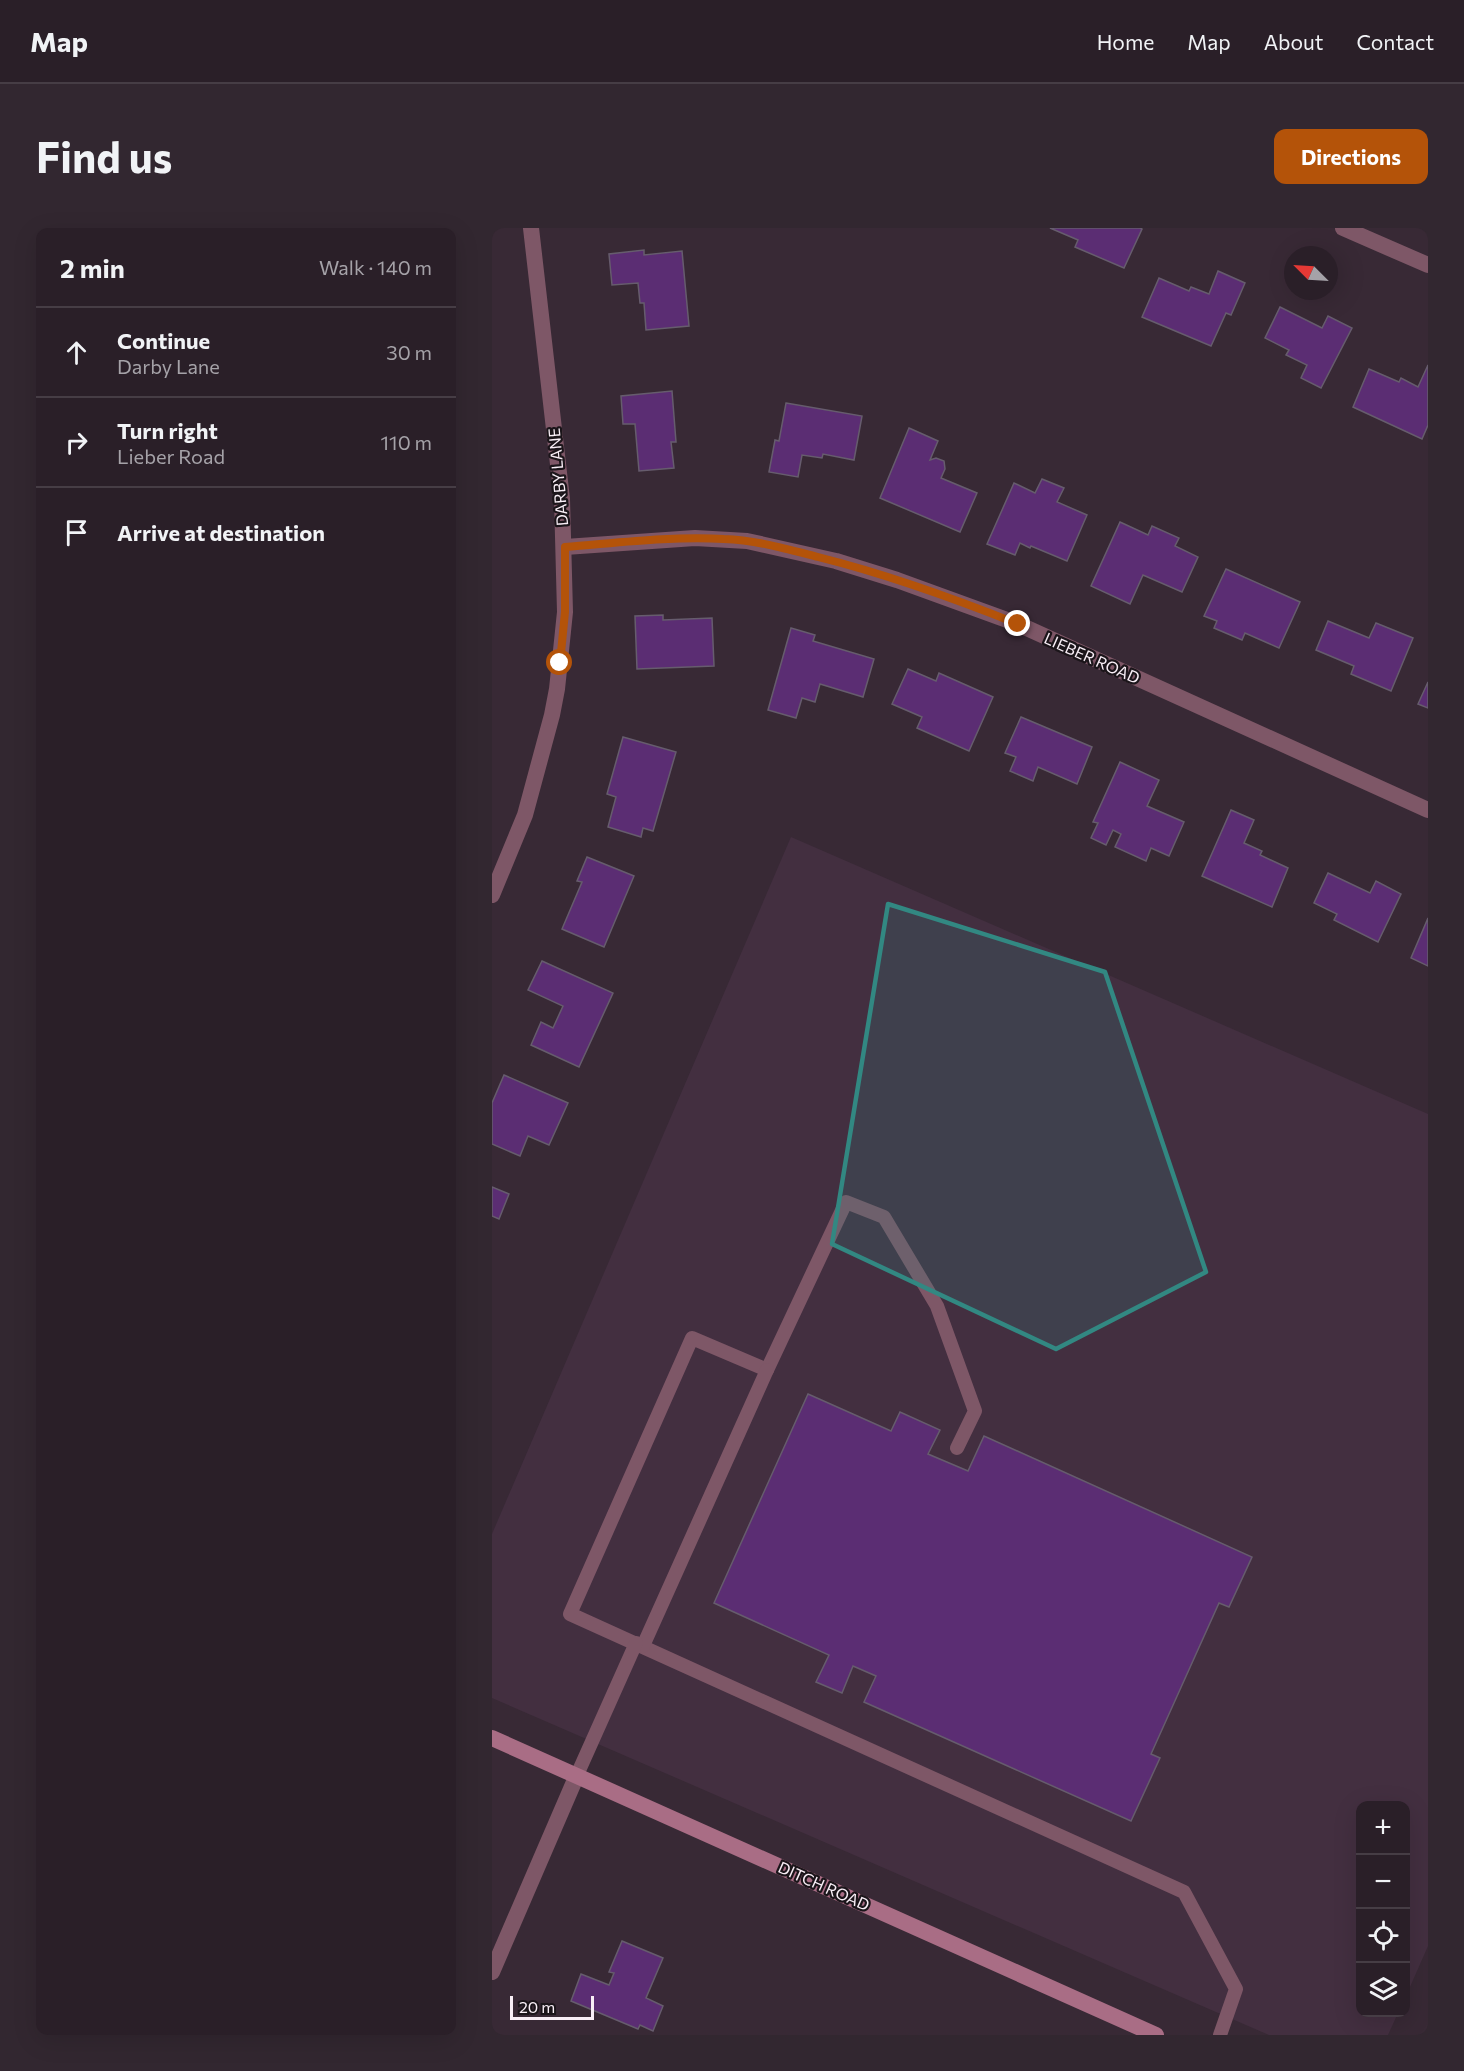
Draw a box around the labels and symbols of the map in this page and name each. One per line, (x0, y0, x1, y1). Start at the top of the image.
north arrow (1284, 246, 1338, 300)
street label: DARBY LANE (544, 427, 571, 527)
route end (1004, 610, 1030, 636)
street label: LIEBER ROAD (1041, 628, 1143, 687)
route start (546, 649, 572, 675)
street label: DITCH ROAD (776, 1857, 873, 1914)
scale bar (510, 1993, 594, 2020)

